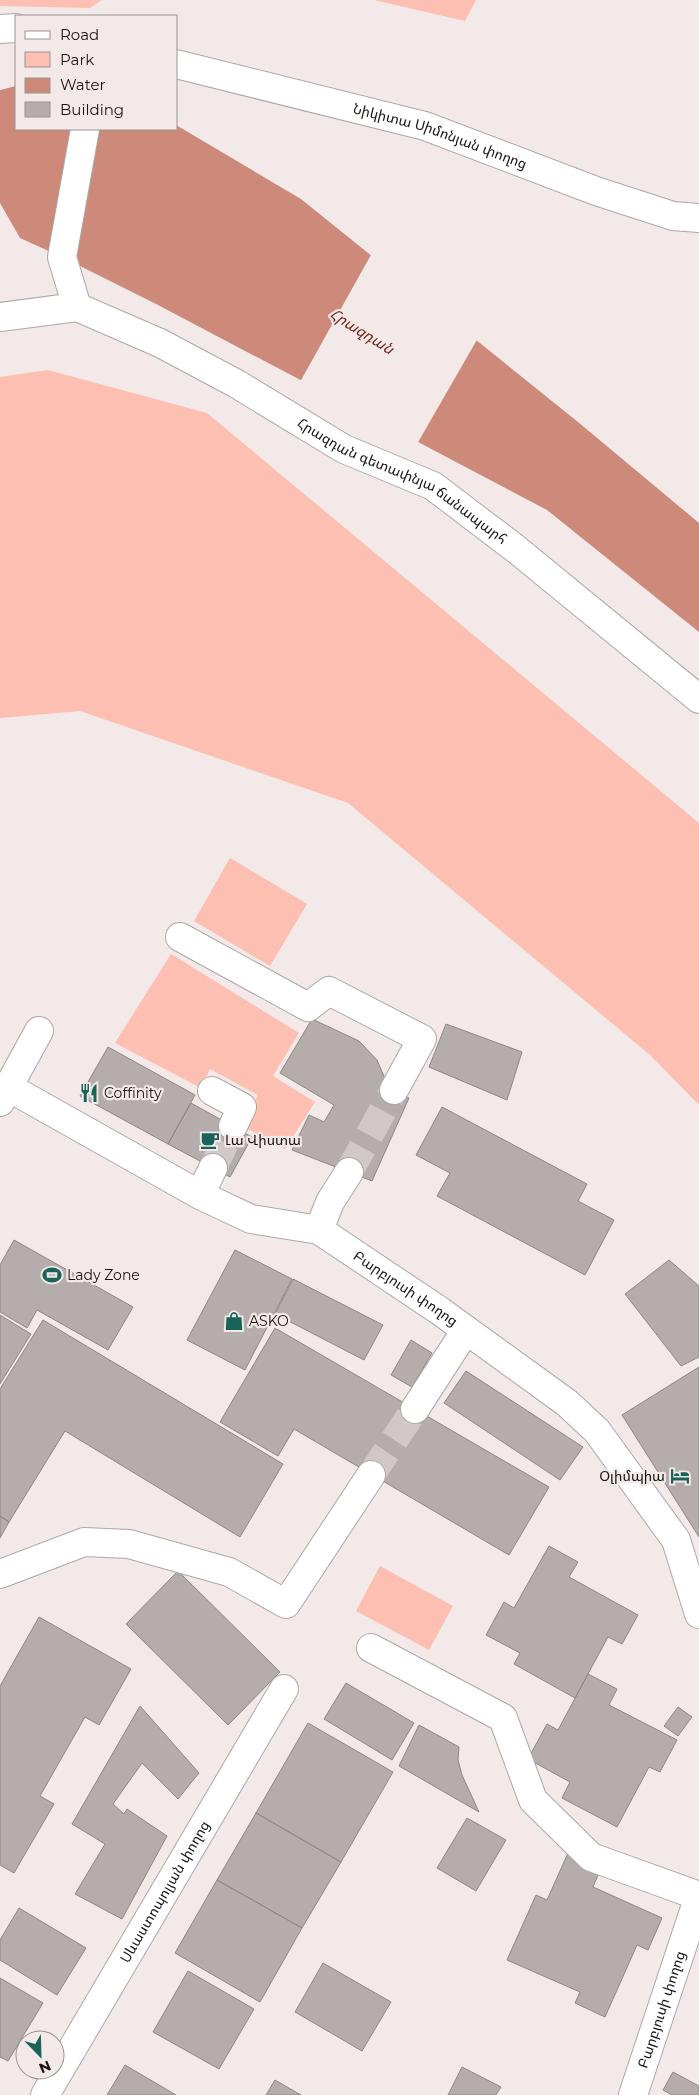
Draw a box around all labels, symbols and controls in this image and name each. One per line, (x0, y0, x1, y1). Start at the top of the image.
legend (15, 15, 178, 130)
text: Road (60, 25, 99, 44)
text: Park (60, 50, 94, 69)
text: Water (60, 75, 106, 94)
street label: Նիկիտա Սիմոնյան փողոց (351, 99, 530, 173)
text: Building (60, 100, 124, 119)
water label: Հրազդան (327, 304, 398, 359)
street label: Հրազդան գետափնյա ճանապարհ (294, 414, 511, 548)
restaurant icon: Coffinity (78, 1082, 100, 1104)
place label: Coffinity (104, 1084, 162, 1102)
cafe icon: Լա Վիստա (199, 1129, 221, 1151)
place label: Լա Վիստա (225, 1131, 301, 1149)
street label: Բարբյուսի փողոց (350, 1247, 461, 1330)
sports icon: Lady Zone (41, 1264, 63, 1286)
place label: Lady Zone (67, 1266, 140, 1284)
shop icon: ASKO (223, 1310, 245, 1332)
place label: ASKO (249, 1312, 289, 1330)
hotel icon: Օլիմպիա (669, 1465, 691, 1487)
place label: Օլիմպիա (599, 1467, 665, 1485)
street label: Սևաստոպոլյան փողոց (116, 1817, 214, 1966)
street label: Բարբյուսի փողոց (634, 1949, 689, 2070)
north arrow (15, 2030, 65, 2080)
text: N (36, 2056, 54, 2077)

